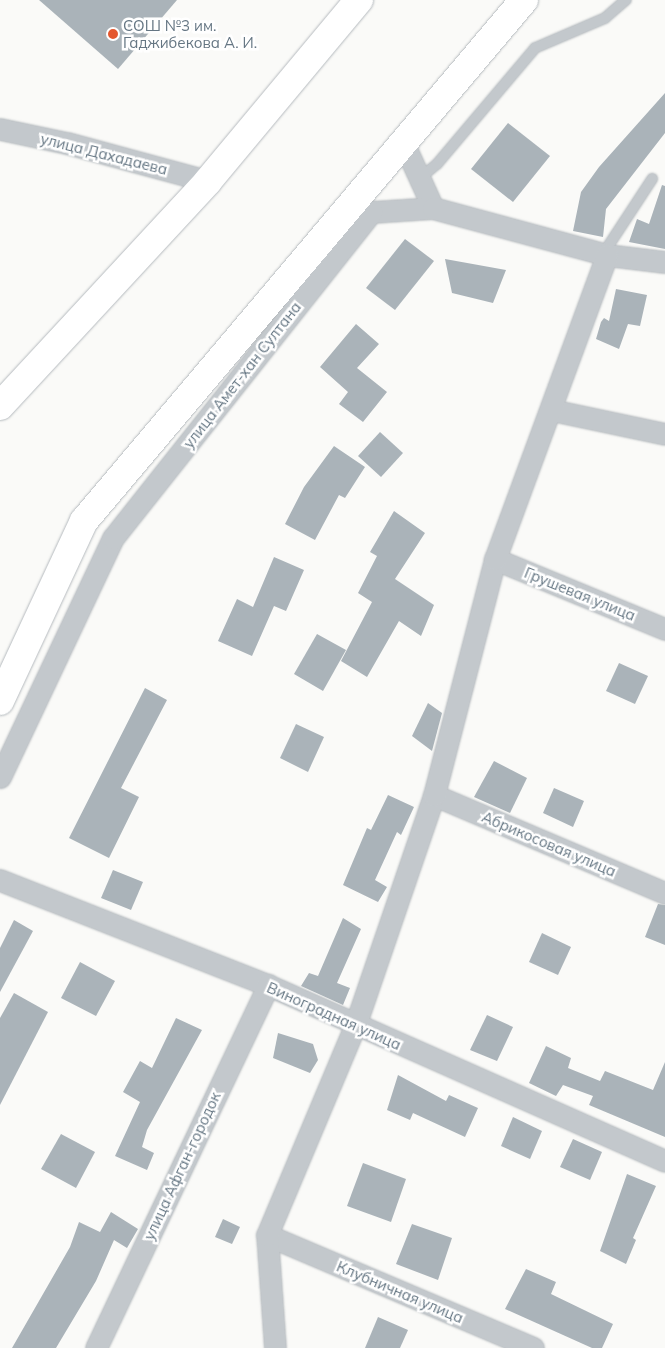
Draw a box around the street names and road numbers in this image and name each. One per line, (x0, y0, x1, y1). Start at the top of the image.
street label: улица Дахадаева (39, 130, 169, 178)
street label: улица Амет-хан Султана (179, 298, 305, 452)
street label: Грушевая улица (522, 564, 638, 624)
street label: Абрикосовая улица (479, 808, 619, 880)
street label: Виноградная улица (264, 978, 404, 1054)
street label: улица Афган-городок (140, 1089, 224, 1243)
street label: Клубничная улица (334, 1257, 466, 1327)

